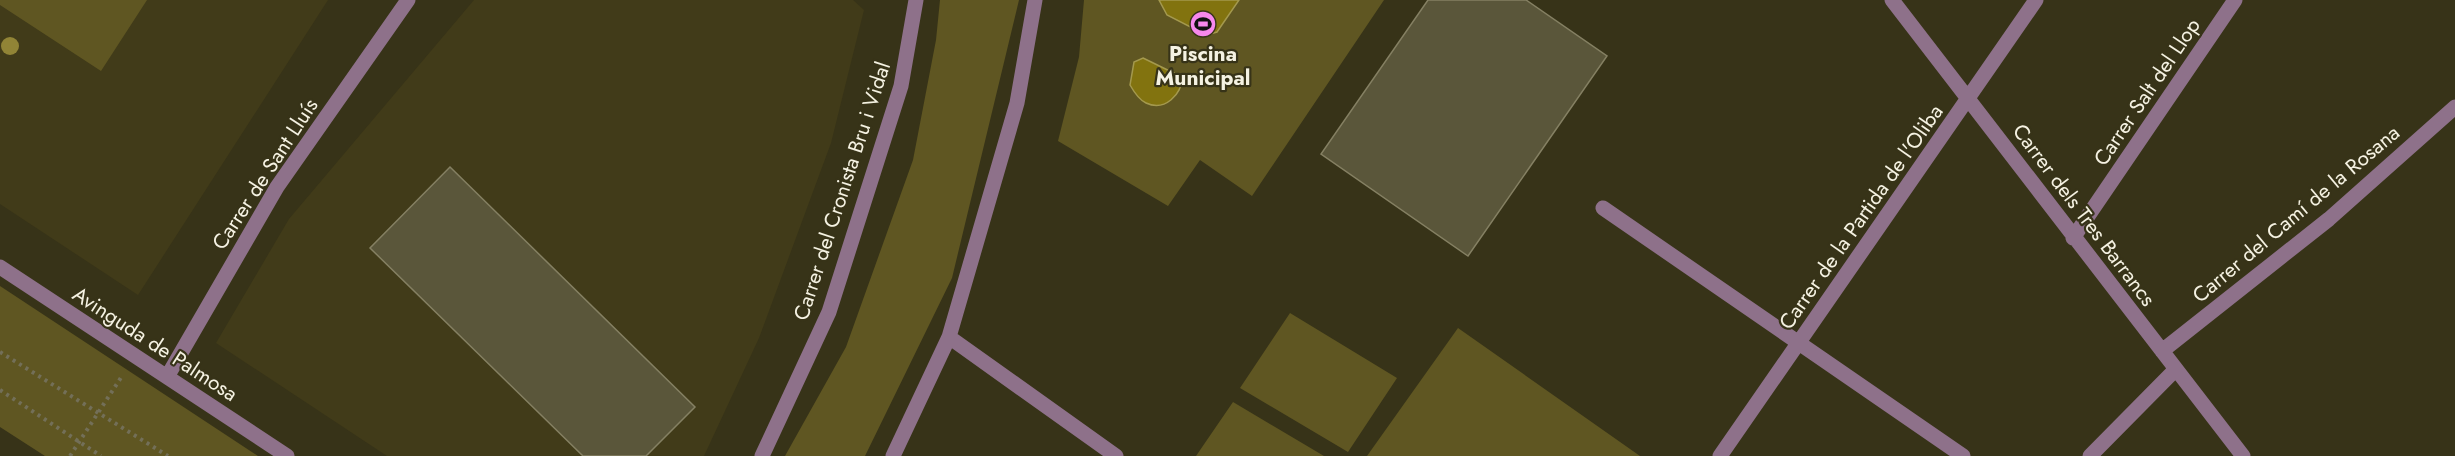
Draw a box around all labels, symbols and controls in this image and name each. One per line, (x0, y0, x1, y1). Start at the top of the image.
sports icon: Piscina Municipal (1188, 9, 1218, 39)
street label: Carrer Salt del Llop (2086, 12, 2208, 172)
place label: Piscina Municipal (1156, 39, 1250, 93)
street label: Carrer del Cronista Bru i Vidal (786, 58, 898, 324)
street label: Carrer de Sant Lluís (205, 92, 325, 256)
street label: Carrer de la Partida de l'Oliba (1772, 98, 1950, 336)
street label: Carrer dels Tres Barrancs (2005, 117, 2163, 313)
street label: Carrer del Camí de la Rosana (2186, 118, 2406, 310)
street label: Avinguda de Palmosa (67, 279, 243, 409)

